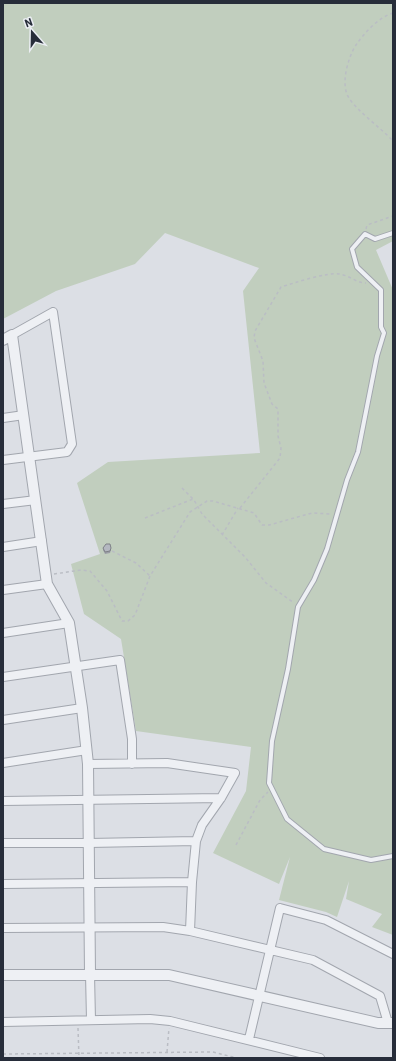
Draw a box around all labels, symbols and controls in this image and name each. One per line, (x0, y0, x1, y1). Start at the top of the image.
north arrow (12, 12, 52, 52)
text: N (23, 15, 34, 29)

